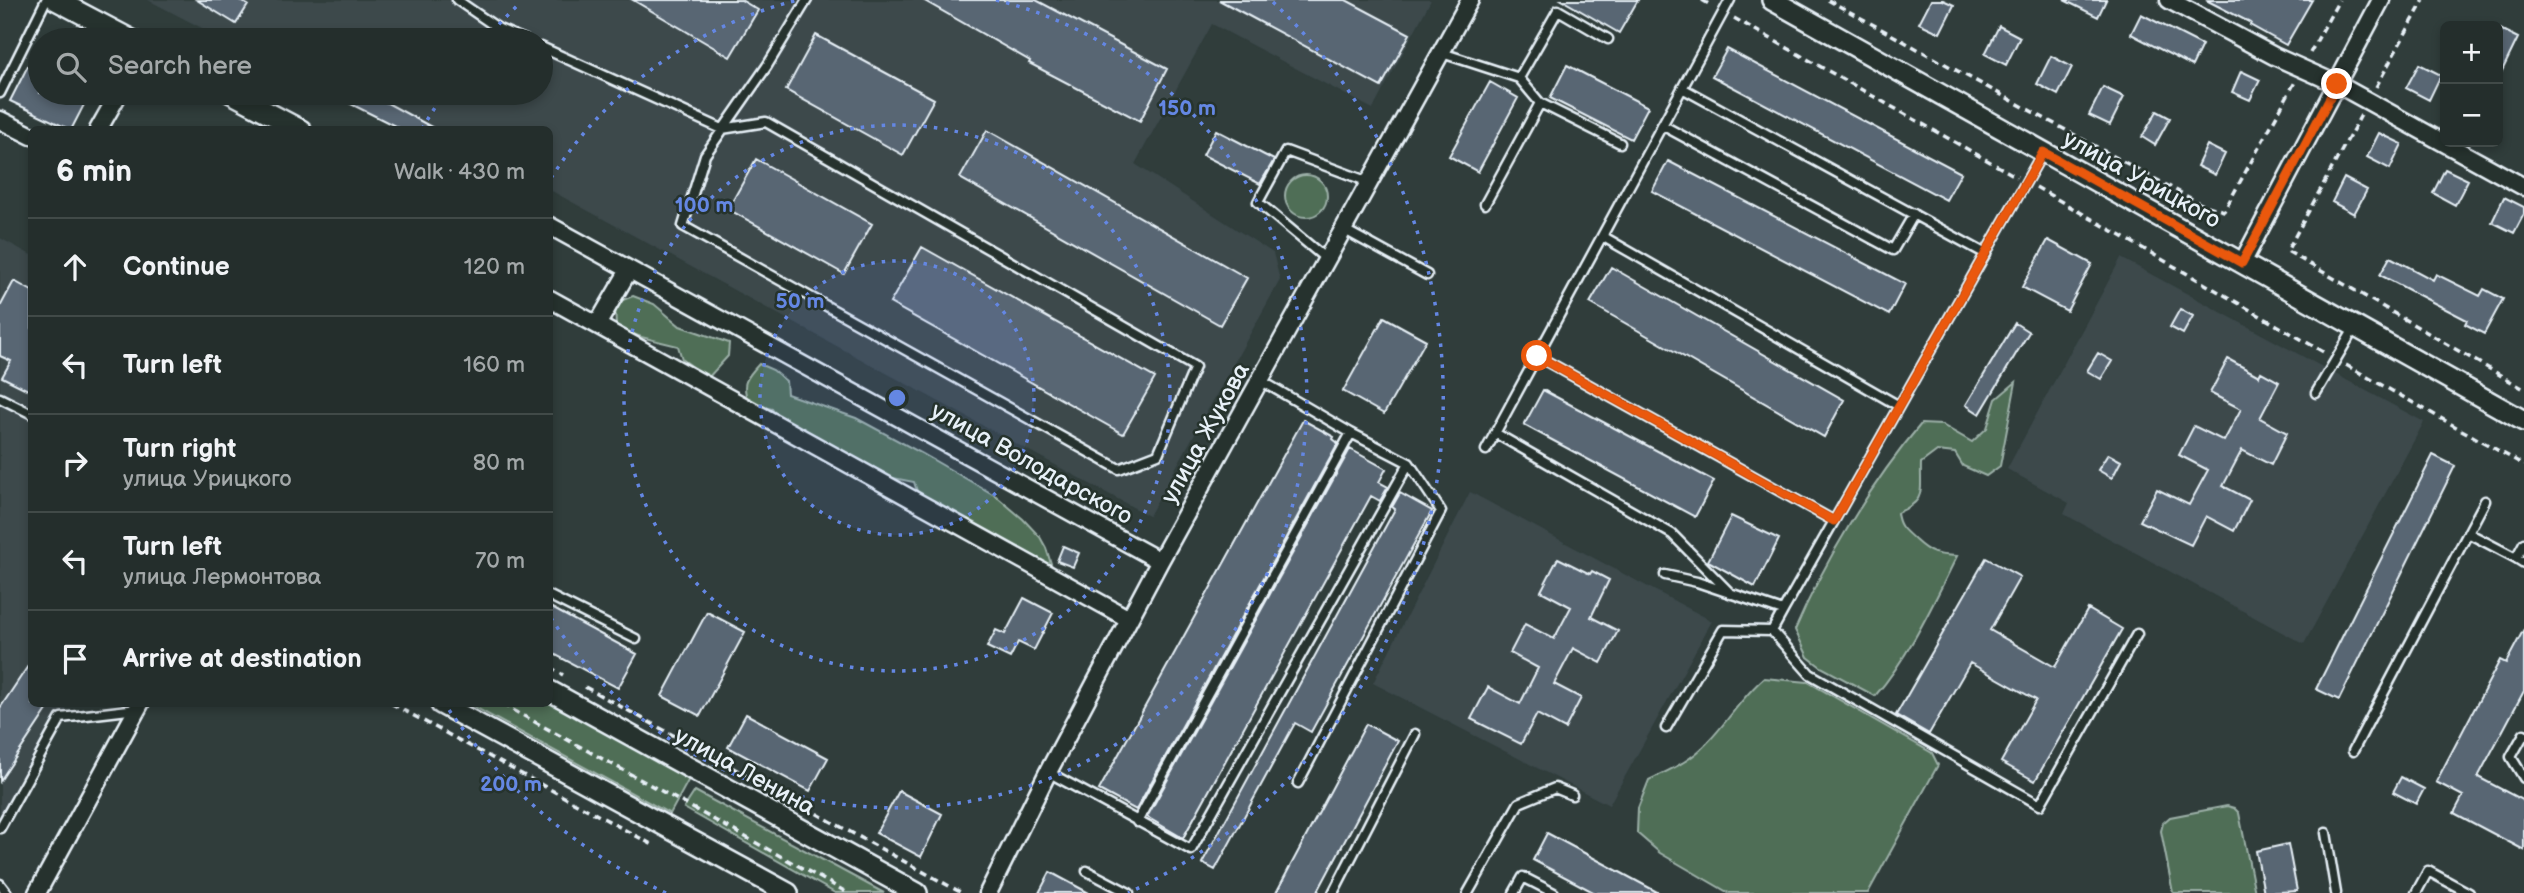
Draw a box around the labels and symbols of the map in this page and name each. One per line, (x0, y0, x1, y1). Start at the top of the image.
route end (2321, 68, 2352, 99)
text: 150 m (1158, 96, 1216, 121)
street label: улица Урицкого (2058, 124, 2226, 235)
text: 100 m (675, 193, 733, 218)
text: 50 m (776, 289, 824, 314)
route start (1521, 340, 1552, 371)
street label: улица Жукова (1155, 358, 1256, 509)
centre of rings (885, 386, 909, 410)
street label: улица Володарского (926, 396, 1138, 531)
street label: улица Ленина (669, 721, 820, 822)
text: 200 m (480, 772, 542, 797)

